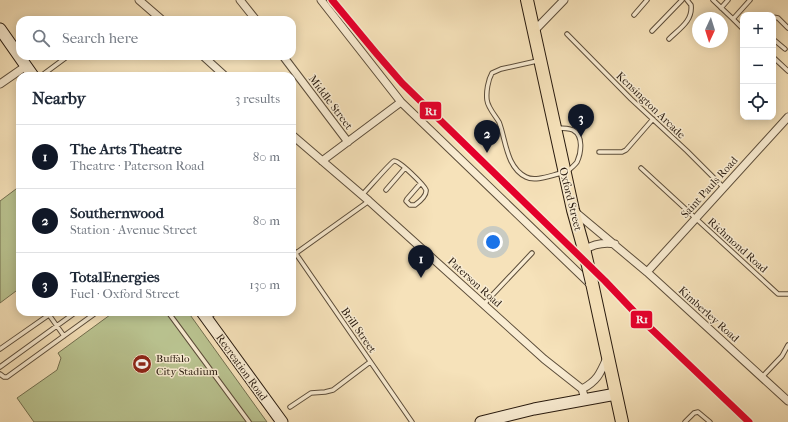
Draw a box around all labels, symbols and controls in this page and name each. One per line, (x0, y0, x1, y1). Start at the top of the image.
north arrow (692, 12, 728, 48)
map controls (740, 12, 776, 120)
button: + (740, 12, 776, 48)
search box (16, 16, 296, 60)
icon: search (30, 27, 52, 49)
text: Search here (62, 29, 138, 47)
button: − (740, 48, 776, 84)
street label: Kensington Arcade (614, 69, 688, 142)
street label: Middle Street (306, 72, 355, 132)
button: locate (740, 84, 776, 120)
text: Nearby (32, 88, 86, 108)
text: 3 results (235, 91, 280, 106)
line badge: R1 (419, 101, 442, 120)
pin: 3 (568, 104, 594, 137)
text: R1 (425, 105, 437, 118)
pin: 2 (474, 120, 500, 153)
text: The Arts Theatre (70, 140, 182, 158)
text: 1 (43, 149, 47, 164)
text: 80 m (253, 149, 280, 164)
street label: Saint Pauls Road (678, 153, 741, 221)
text: Theatre · Paterson Road (70, 158, 204, 173)
street label: Oxford Street (556, 166, 585, 232)
text: Southernwood (70, 204, 164, 222)
text: 2 (42, 213, 48, 228)
text: 80 m (253, 213, 280, 228)
street label: Richmond Road (705, 215, 771, 276)
text: Station · Avenue Street (70, 222, 197, 237)
your location (483, 232, 503, 252)
pin: 1 (408, 245, 434, 278)
street label: Paterson Road (445, 255, 505, 311)
text: TotalEnergies (70, 268, 160, 286)
text: 3 (42, 277, 48, 292)
text: 130 m (249, 277, 280, 292)
street label: Kimberley Road (676, 284, 742, 346)
text: Fuel · Oxford Street (70, 286, 180, 301)
street label: Brill Street (338, 305, 379, 356)
line badge: R1 (630, 310, 653, 329)
text: R1 (636, 313, 648, 326)
street label: Recreation Road (213, 331, 271, 404)
place label: Buffalo City Stadium (156, 352, 219, 378)
sports icon: Buffalo City Stadium (131, 353, 153, 375)

